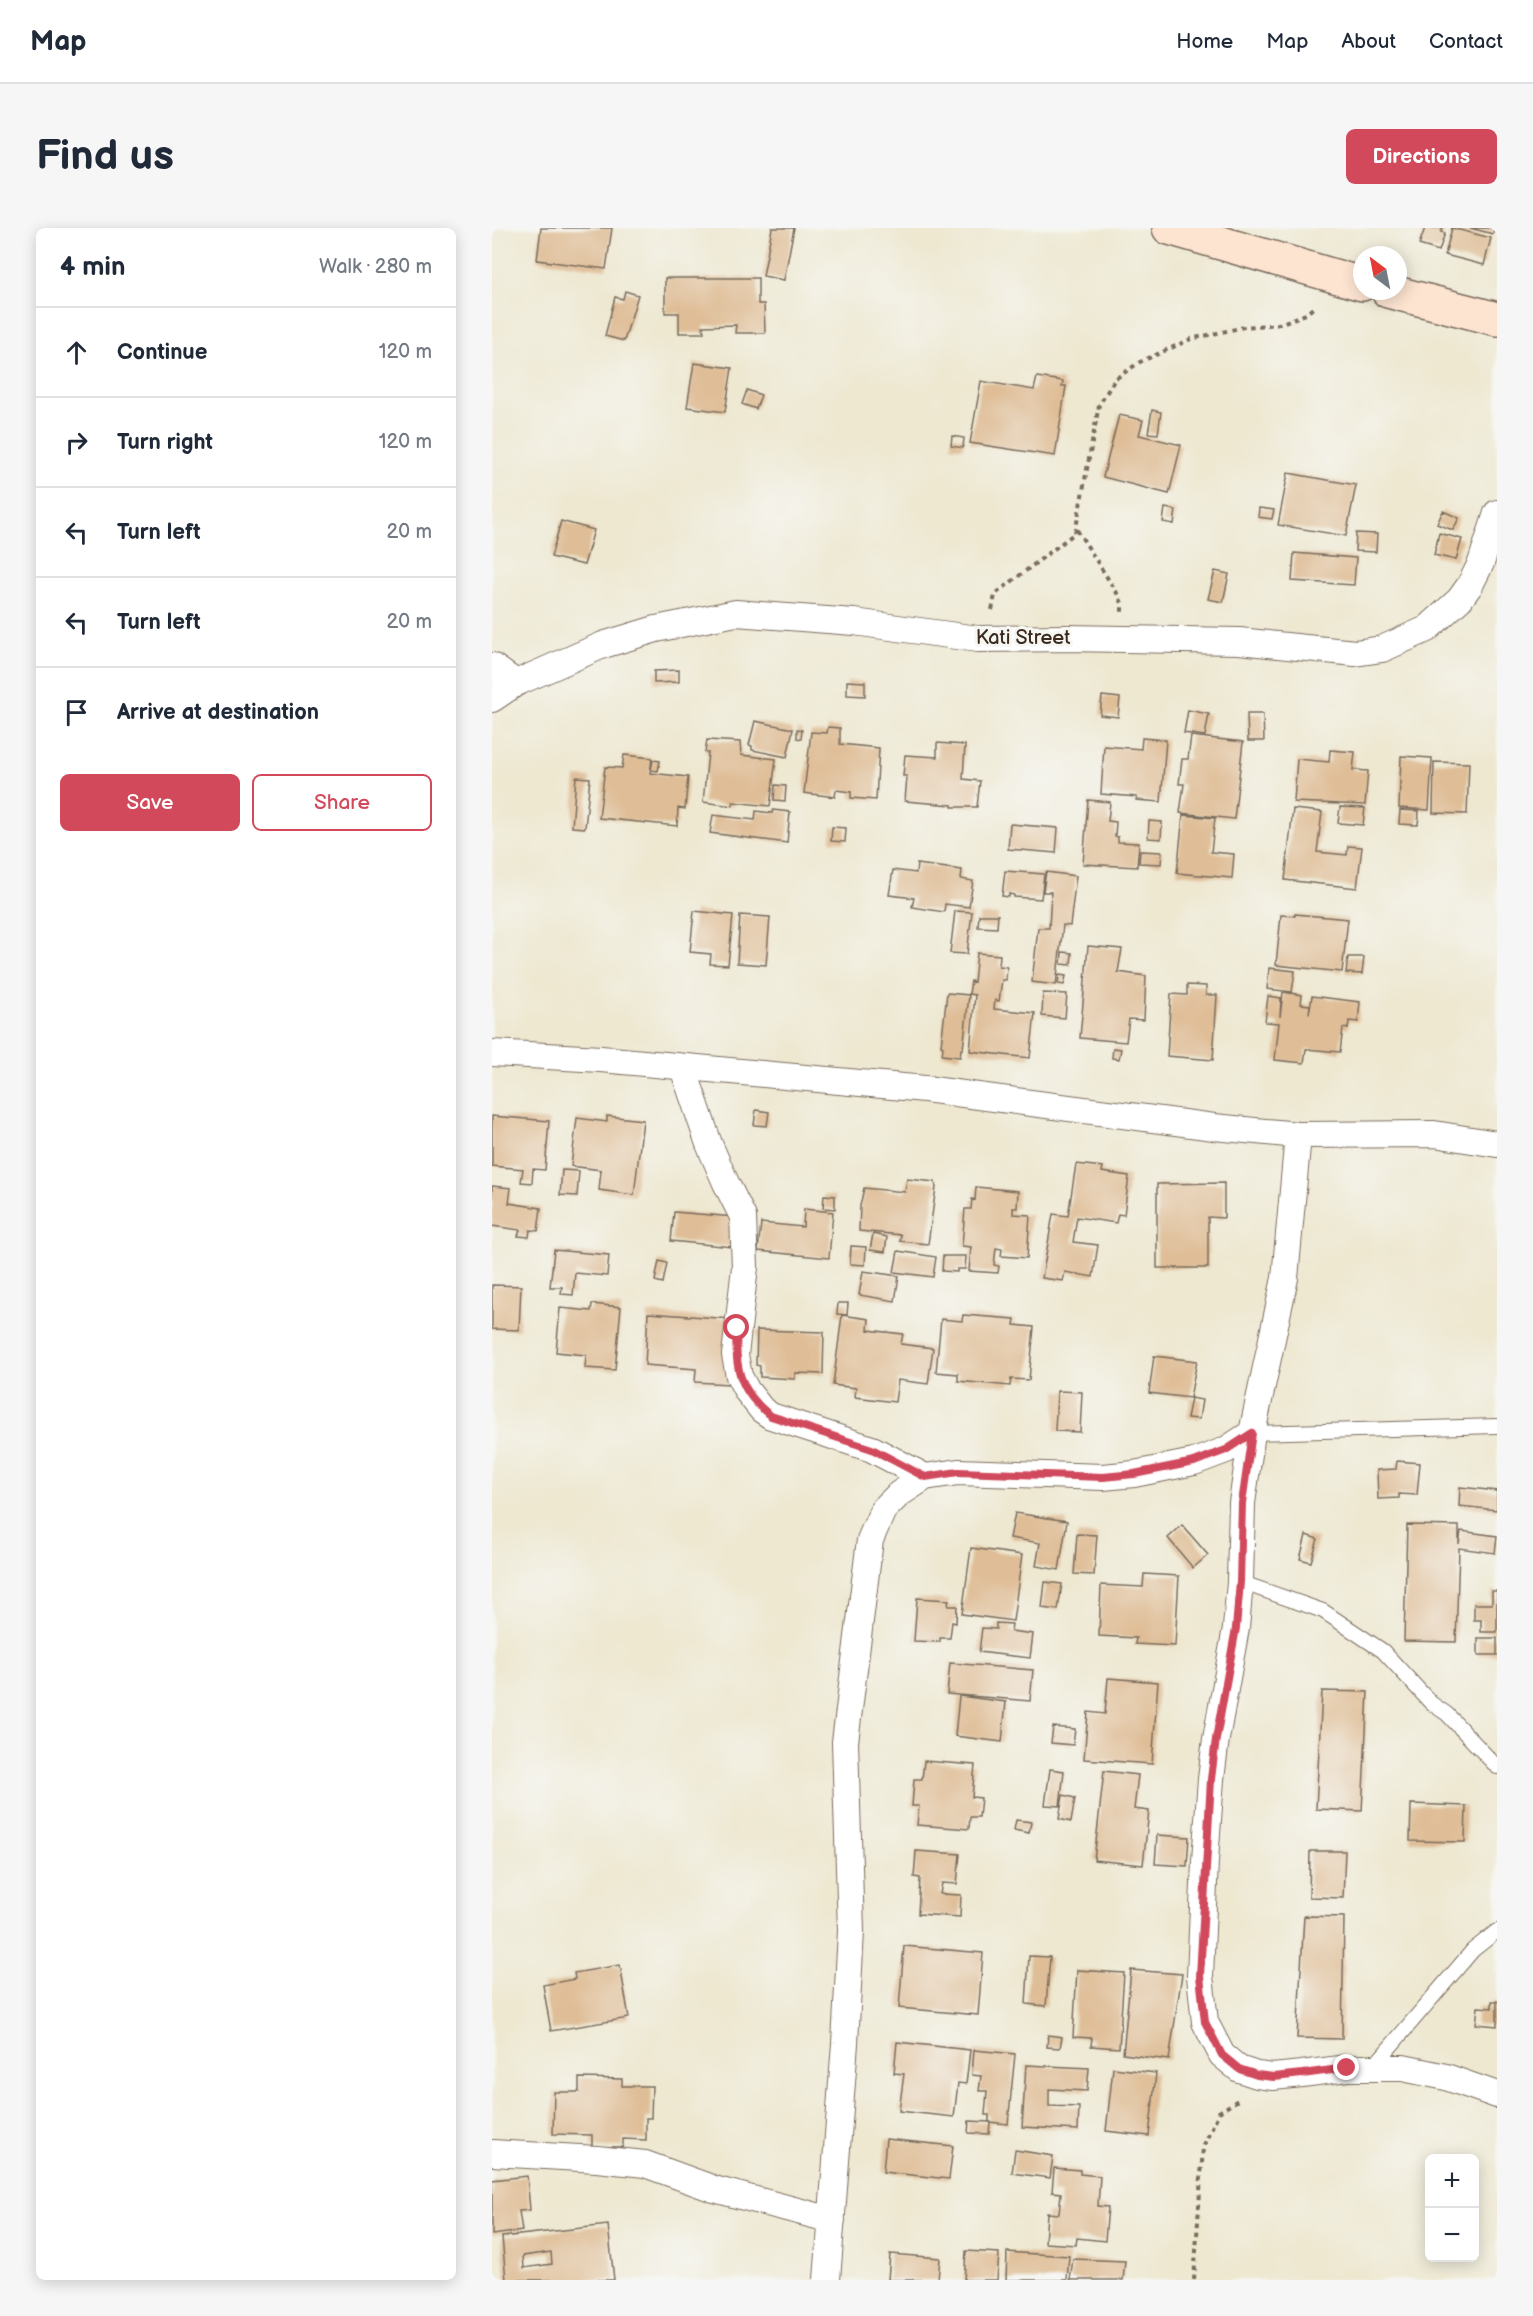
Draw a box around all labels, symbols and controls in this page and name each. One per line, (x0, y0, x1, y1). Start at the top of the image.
text: Map (30, 25, 86, 58)
text: Home (1176, 29, 1233, 54)
text: Map (1266, 29, 1308, 54)
text: About (1341, 29, 1396, 54)
text: Contact (1429, 29, 1503, 54)
button: Directions (1346, 129, 1497, 184)
text: Find us (36, 131, 174, 182)
north arrow (1353, 246, 1407, 300)
text: 4 min (60, 252, 125, 283)
text: Walk · 280 m (319, 255, 432, 279)
icon: ahead (60, 336, 93, 369)
text: Continue (117, 339, 207, 366)
text: 120 m (379, 340, 432, 364)
icon: right (60, 426, 93, 459)
text: Turn right (117, 429, 213, 456)
text: 120 m (379, 430, 432, 454)
icon: left (60, 516, 93, 549)
text: Turn left (117, 519, 201, 546)
text: 20 m (387, 520, 432, 544)
icon: left (60, 606, 93, 639)
text: Turn left (117, 609, 201, 636)
text: 20 m (387, 610, 432, 634)
street label: Kati Street (976, 626, 1070, 650)
icon: arrive (60, 696, 93, 729)
text: Arrive at destination (117, 699, 319, 726)
button: Save (60, 774, 240, 831)
button: Share (252, 774, 432, 831)
route start (723, 1314, 749, 1340)
route end (1333, 2054, 1359, 2080)
map controls (1425, 2154, 1479, 2262)
button: + (1425, 2154, 1479, 2208)
button: − (1425, 2208, 1479, 2262)

